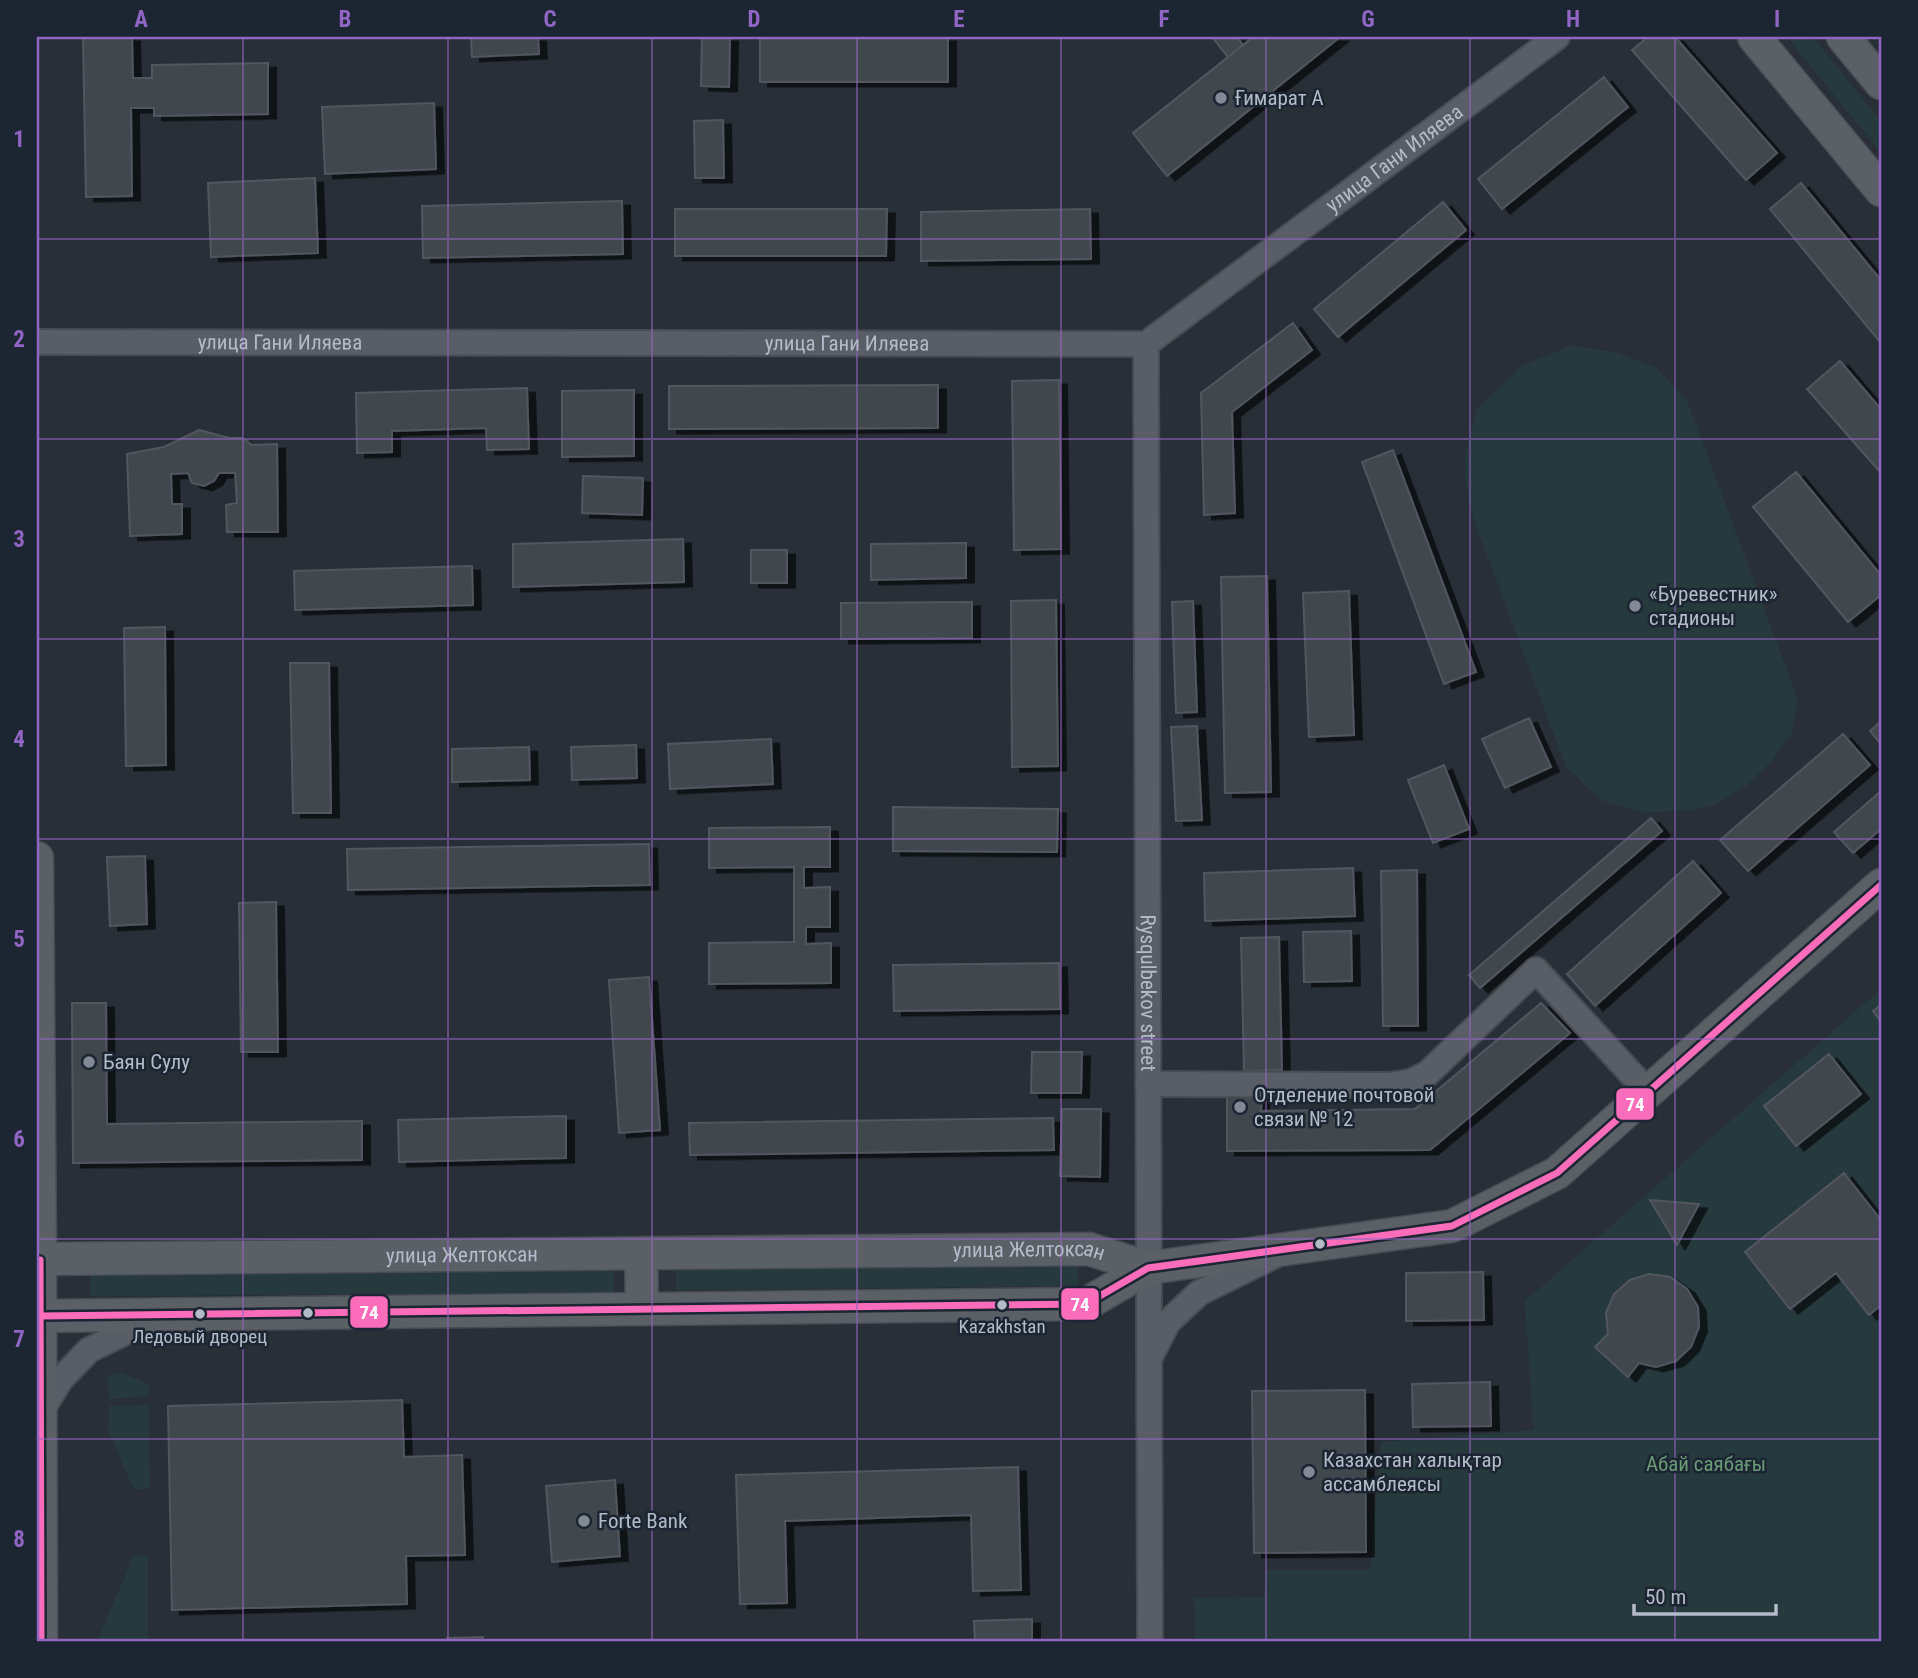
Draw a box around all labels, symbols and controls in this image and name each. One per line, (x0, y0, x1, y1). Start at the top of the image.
text: A (134, 6, 148, 33)
text: B (339, 6, 351, 33)
text: C (543, 6, 557, 33)
text: D (748, 6, 761, 33)
text: E (953, 6, 965, 33)
text: F (1159, 6, 1170, 33)
text: G (1361, 6, 1375, 33)
text: H (1566, 6, 1580, 33)
text: I (1774, 6, 1780, 33)
place label: Ғимарат А (1235, 86, 1324, 110)
marker: Ғимарат А (1213, 90, 1229, 106)
street label: улица Гани Иляева (1321, 100, 1467, 217)
text: 1 (13, 126, 25, 153)
text: 2 (13, 326, 25, 353)
street label: улица Гани Иляева (198, 330, 362, 355)
street label: улица Гани Иляева (765, 331, 929, 356)
text: 3 (13, 526, 25, 553)
place label: «Буревестник» стадионы (1649, 582, 1778, 630)
marker: «Буревестник» стадионы (1627, 598, 1643, 614)
text: 4 (13, 726, 25, 753)
street label: Rysqulbekov street (1136, 915, 1160, 1071)
text: 5 (13, 926, 25, 953)
place label: Баян Сулу (103, 1050, 190, 1074)
marker: Баян Сулу (81, 1054, 97, 1070)
place label: Отделение почтовой связи № 12 (1254, 1083, 1435, 1131)
line badge: 74 (1615, 1087, 1655, 1121)
text: 74 (1625, 1093, 1645, 1116)
marker: Отделение почтовой связи № 12 (1232, 1099, 1248, 1115)
text: 6 (13, 1126, 25, 1153)
street label: улица Желтоксан (953, 1236, 1108, 1265)
unlabelled marker (1313, 1237, 1327, 1251)
street label: улица Желтоксан (386, 1242, 538, 1268)
line badge: 74 (1060, 1287, 1100, 1321)
text: 74 (1070, 1293, 1090, 1316)
line badge: 74 (349, 1295, 389, 1329)
marker: Kazakhstan (995, 1298, 1009, 1312)
text: 74 (359, 1301, 379, 1324)
unlabelled marker (301, 1306, 315, 1320)
marker: Ледовый дворец (193, 1307, 207, 1321)
place label: Kazakhstan (958, 1315, 1046, 1338)
place label: Ледовый дворец (133, 1325, 267, 1348)
text: 7 (13, 1326, 25, 1353)
place label: Казахстан халықтар ассамблеясы (1323, 1448, 1502, 1496)
park label: Абай саябағы (1646, 1452, 1766, 1476)
marker: Казахстан халықтар ассамблеясы (1301, 1464, 1317, 1480)
place label: Forte Bank (598, 1509, 688, 1533)
marker: Forte Bank (576, 1513, 592, 1529)
text: 8 (13, 1526, 25, 1553)
scale bar (1634, 1573, 1776, 1617)
text: 50 m (1645, 1585, 1686, 1609)

